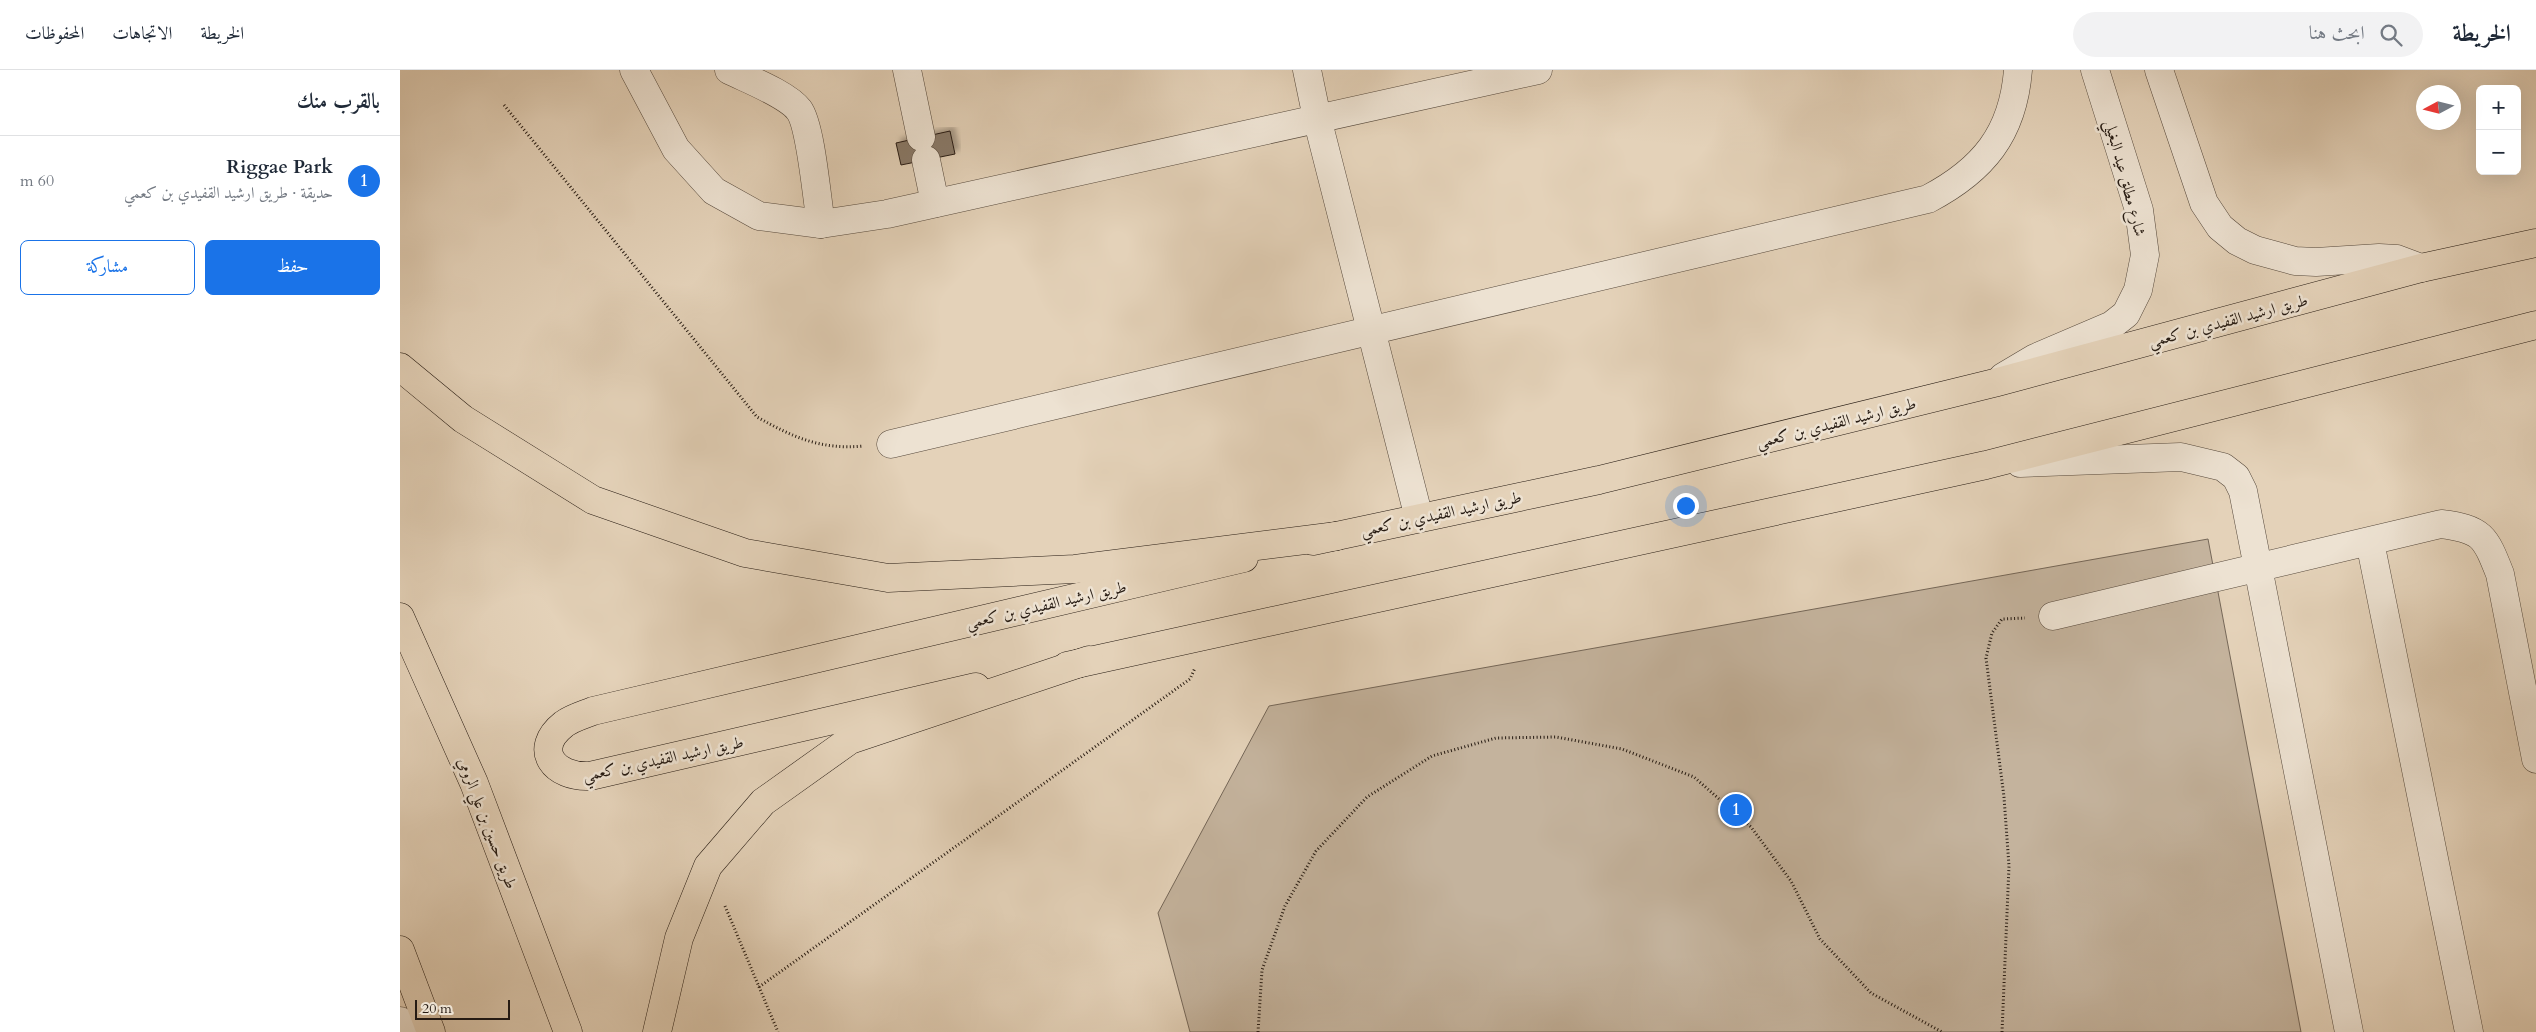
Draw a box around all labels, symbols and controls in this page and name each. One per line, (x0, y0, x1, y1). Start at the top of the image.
search box (2073, 12, 2423, 57)
text: الخريطة (2453, 17, 2511, 50)
text: ابحث هنا (2309, 20, 2365, 46)
text: المحفوظات (25, 21, 84, 46)
text: الاتجاهات (112, 21, 172, 46)
text: الخريطة (200, 21, 244, 46)
icon: search (2377, 21, 2405, 49)
north arrow (2416, 85, 2461, 130)
map controls (2476, 85, 2521, 175)
button: + (2476, 85, 2521, 130)
text: بالقرب منك (297, 87, 380, 116)
street label: شارع مطلق عيد البغيلي (2095, 118, 2151, 240)
button: − (2476, 130, 2521, 175)
text: Riggae Park (226, 154, 333, 180)
text: 60 m (20, 170, 54, 192)
text: 1 (360, 170, 368, 192)
text: حديقة · طريق ارشيد القفيدي بن كعمي (124, 182, 333, 204)
button: مشاركة (20, 240, 195, 295)
button: حفظ (205, 240, 380, 295)
street label: طريق ارشيد القفيدي بن كعمي (2146, 289, 2311, 357)
street label: طريق ارشيد القفيدي بن كعمي (1754, 392, 1919, 457)
street label: طريق ارشيد القفيدي بن كعمي (1359, 486, 1525, 546)
your location (1673, 493, 1699, 519)
street label: طريق ارشيد القفيدي بن كعمي (964, 576, 1129, 638)
street label: طريق ارشيد القفيدي بن كعمي (581, 731, 747, 791)
street label: طريق حسين بن علي الرومي (448, 755, 522, 894)
pin: 1 (1720, 791, 1752, 829)
scale bar (415, 997, 510, 1020)
text: 20 m (422, 999, 452, 1018)

